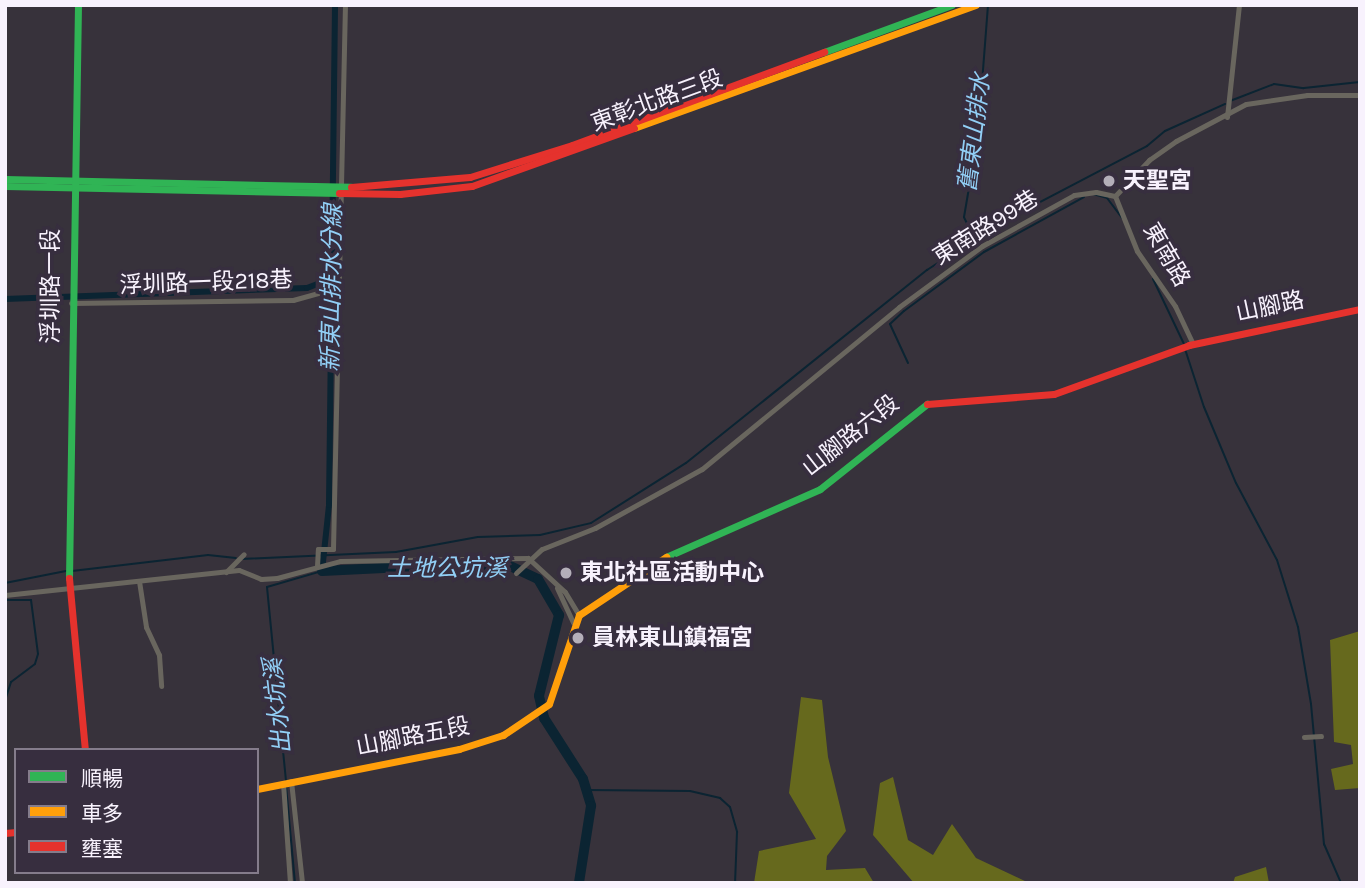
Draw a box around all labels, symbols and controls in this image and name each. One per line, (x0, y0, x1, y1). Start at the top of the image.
street label: 東彰北路三段 (587, 64, 727, 138)
water label: 舊東山排水 (953, 71, 997, 193)
place label: 天聖宮 (1123, 167, 1192, 195)
marker: 天聖宮 (1101, 173, 1117, 189)
street label: 東南路99巷 (928, 185, 1044, 271)
water label: 新東山排水分線 (316, 204, 348, 372)
street label: 東南路 (1137, 218, 1195, 292)
street label: 浮圳路一段 (37, 229, 65, 343)
street label: 浮圳路一段218巷 (119, 266, 293, 300)
street label: 山腳路 (1233, 286, 1307, 328)
street label: 山腳路六段 (797, 390, 905, 482)
water label: 土地公坑溪 (387, 555, 507, 583)
place label: 東北社區活動中心 (580, 559, 764, 587)
marker: 東北社區活動中心 (558, 565, 574, 581)
place label: 員林東山鎮福宮 (592, 624, 753, 652)
marker: 員林東山鎮福宮 (570, 630, 586, 646)
water label: 出水坑溪 (259, 657, 297, 755)
street label: 山腳路五段 (354, 712, 472, 762)
legend (14, 748, 259, 874)
text: 順暢 (81, 767, 123, 791)
text: 車多 (81, 802, 123, 826)
text: 壅塞 (81, 837, 123, 861)

